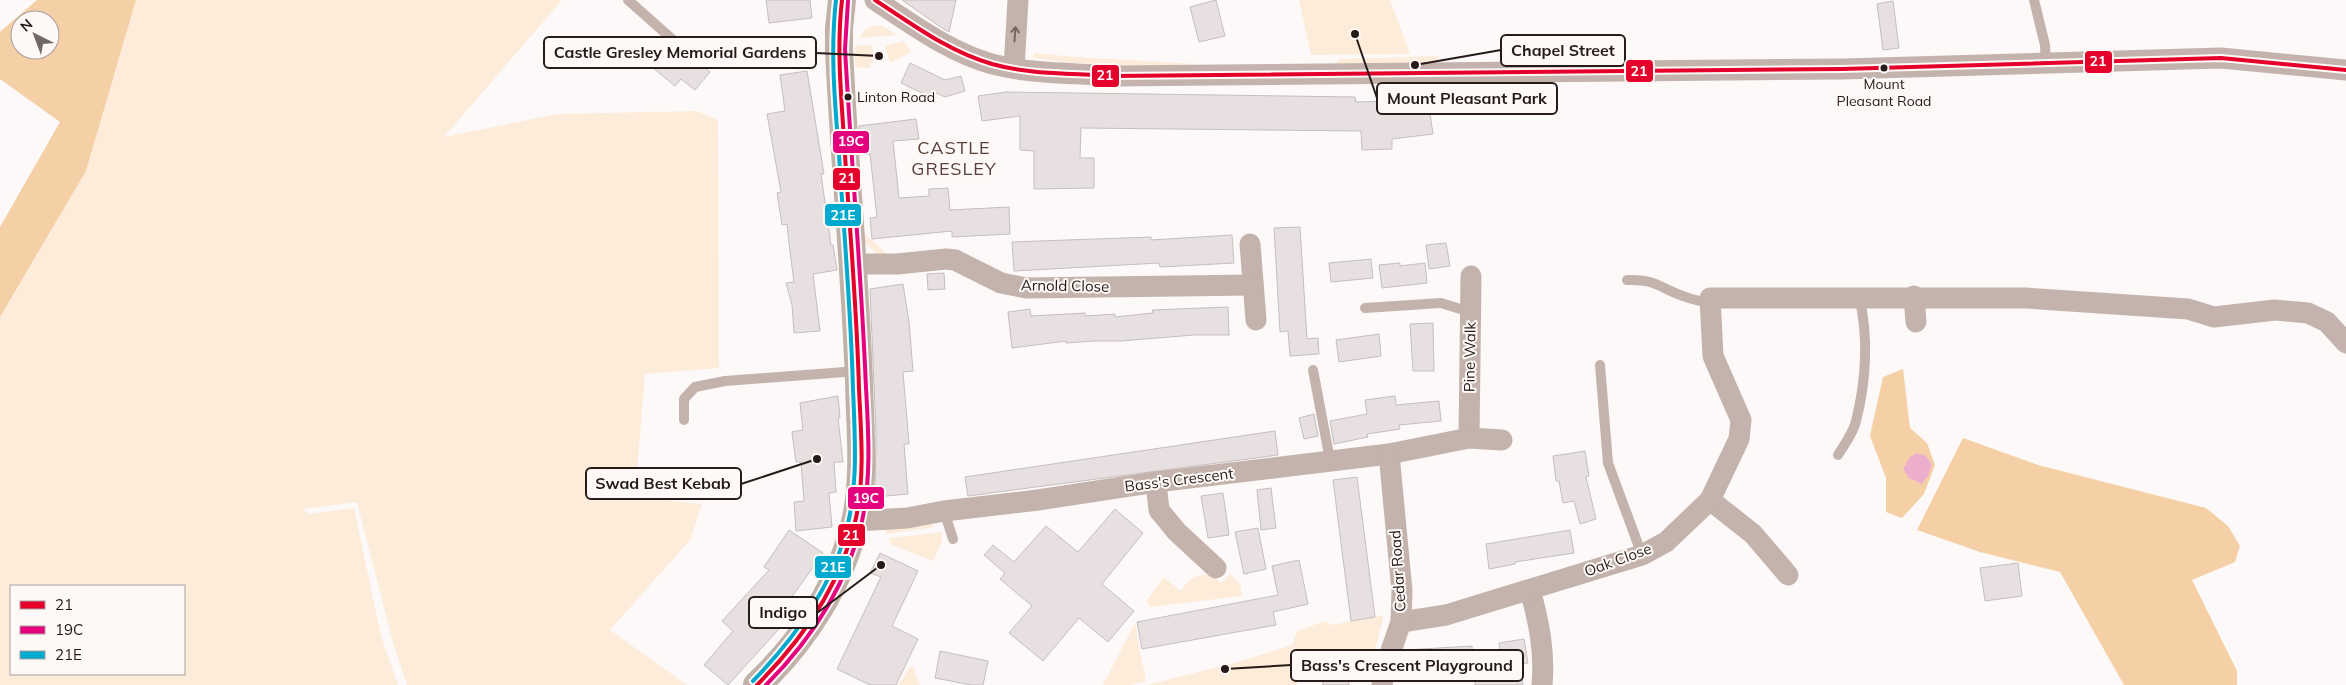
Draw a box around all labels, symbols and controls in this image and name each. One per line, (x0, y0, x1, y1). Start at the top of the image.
north arrow (10, 10, 60, 60)
text: N (16, 15, 36, 36)
one-way arrow (1011, 26, 1020, 42)
callout: Chapel Street (1501, 35, 1625, 66)
callout: Castle Gresley Memorial Gardens (544, 37, 816, 68)
text: Chapel Street (1511, 40, 1615, 60)
text: Castle Gresley Memorial Gardens (554, 42, 806, 62)
line badge: 21 (2084, 50, 2113, 74)
text: 21 (2090, 52, 2106, 70)
line badge: 21 (1625, 59, 1654, 83)
text: 21 (1631, 62, 1647, 80)
marker: Mount Pleasant Road (1879, 63, 1889, 73)
line badge: 21 (1091, 64, 1120, 88)
text: 21 (1097, 66, 1113, 84)
place label: Mount Pleasant Road (1837, 75, 1931, 110)
callout: Mount Pleasant Park (1377, 83, 1557, 114)
place label: Linton Road (857, 88, 935, 106)
text: Mount Pleasant Park (1387, 88, 1548, 108)
marker: Linton Road (843, 92, 853, 102)
line badge: 19C (832, 130, 870, 154)
text: 19C (838, 132, 864, 150)
district label: CASTLE GRESLEY (911, 136, 997, 180)
line badge: 21 (832, 167, 861, 191)
text: 21 (839, 169, 855, 187)
line badge: 21E (824, 203, 862, 227)
text: 21E (830, 206, 856, 224)
street label: Arnold Close (1021, 275, 1109, 296)
street label: Pine Walk (1459, 321, 1480, 392)
street label: Bass's Crescent (1123, 463, 1234, 496)
callout: Swad Best Kebab (586, 468, 741, 499)
text: Swad Best Kebab (595, 473, 731, 493)
line badge: 19C (847, 486, 885, 510)
text: 19C (853, 489, 879, 507)
line badge: 21 (837, 523, 866, 547)
text: 21 (843, 526, 859, 544)
street label: Cedar Road (1385, 529, 1410, 613)
street label: Oak Close (1582, 539, 1654, 580)
line badge: 21E (814, 555, 852, 579)
text: 21E (820, 558, 846, 576)
legend (10, 585, 185, 675)
text: 21 (55, 595, 73, 614)
callout: Indigo (749, 597, 817, 628)
text: Indigo (759, 602, 807, 622)
text: 19C (55, 620, 83, 639)
text: 21E (55, 645, 82, 664)
callout: Bass's Crescent Playground (1291, 650, 1523, 681)
text: Bass's Crescent Playground (1301, 655, 1513, 675)

